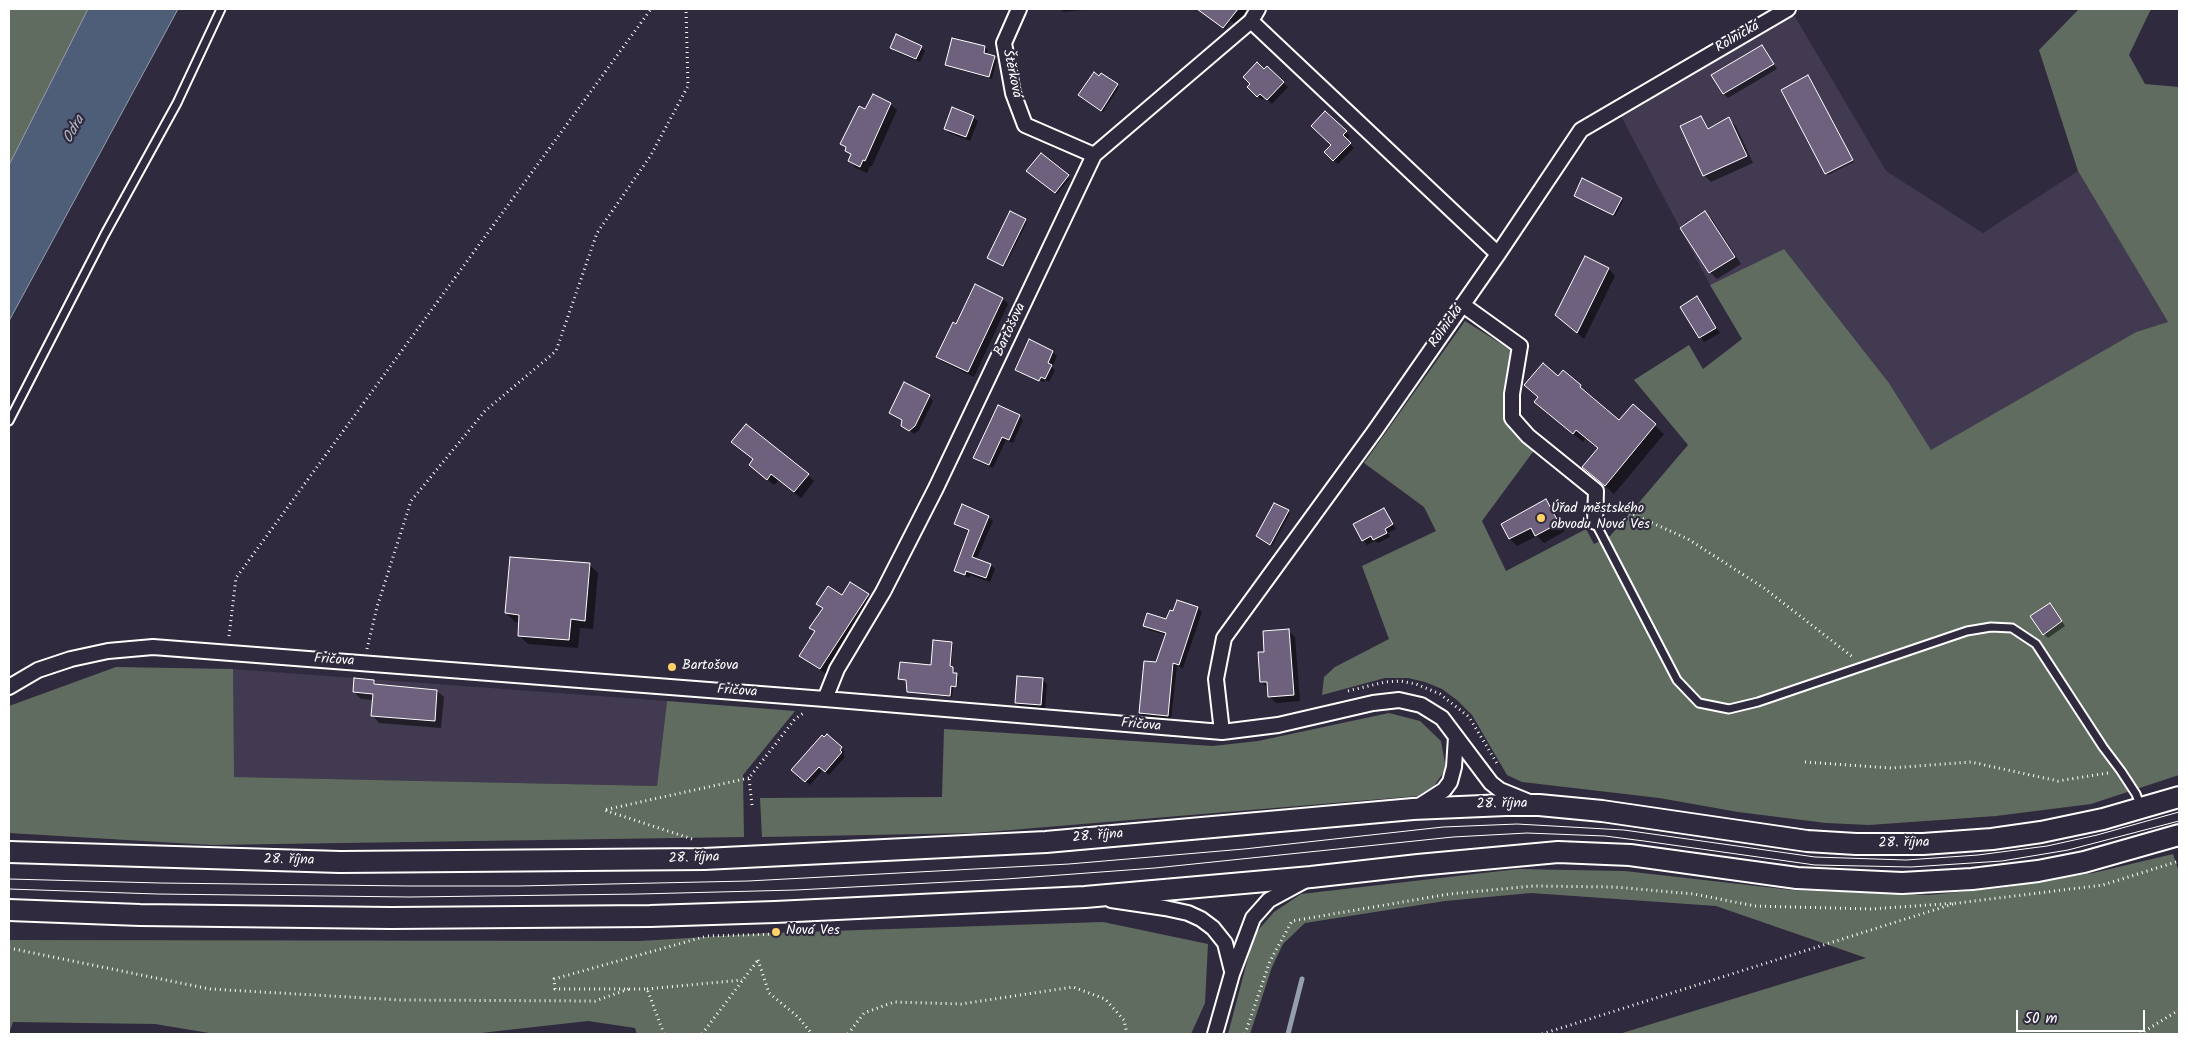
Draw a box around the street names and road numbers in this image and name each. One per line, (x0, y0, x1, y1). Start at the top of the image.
street label: Rolnická (1713, 19, 1763, 57)
street label: Štěrková (998, 48, 1024, 100)
street label: Bartošova (991, 301, 1031, 359)
street label: Rolnická (1426, 302, 1468, 352)
street label: Fričova (313, 651, 355, 671)
street label: Fričova (716, 682, 758, 702)
street label: Fričova (1120, 716, 1162, 736)
street label: 28. října (1476, 796, 1528, 814)
street label: 28. října (1072, 826, 1124, 848)
street label: 28. října (1878, 835, 1930, 853)
street label: 28. října (668, 850, 720, 868)
street label: 28. října (263, 852, 315, 870)

